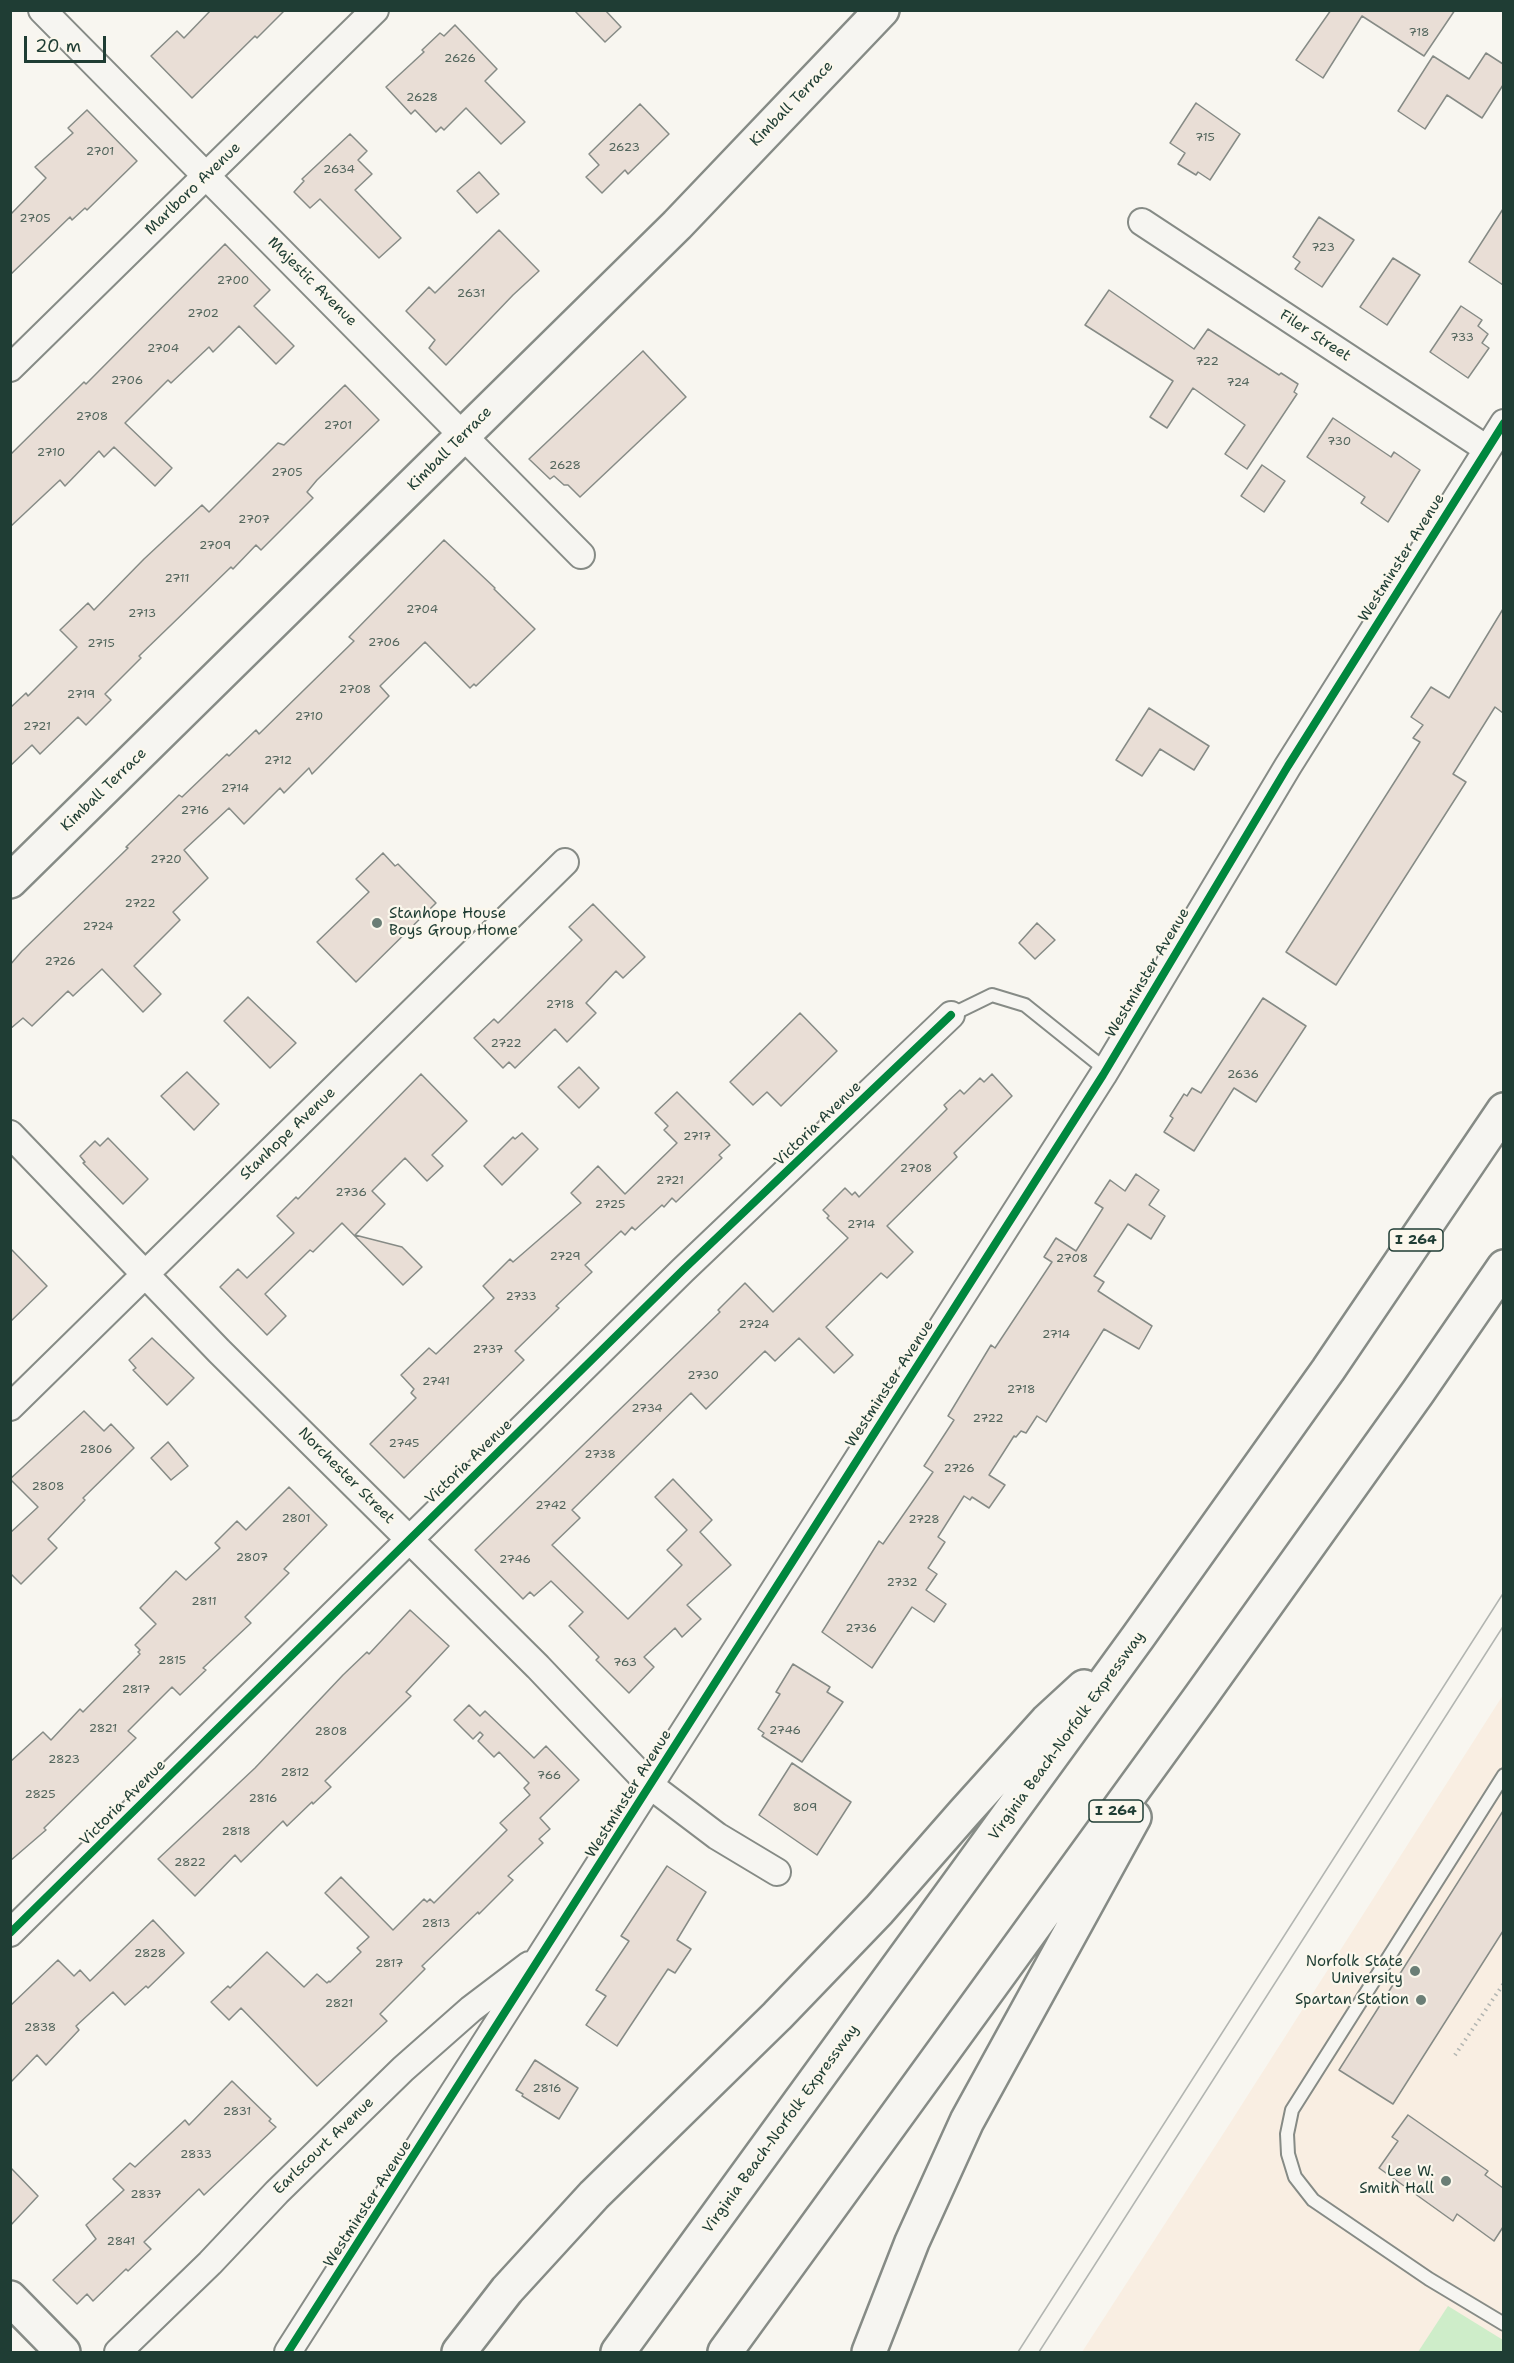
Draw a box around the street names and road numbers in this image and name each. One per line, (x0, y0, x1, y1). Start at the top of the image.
street label: Kimball Terrace (747, 57, 837, 151)
street label: Marlboro Avenue (141, 139, 245, 239)
street label: Majestic Avenue (264, 234, 360, 330)
street label: Filer Street (1276, 306, 1354, 366)
street label: Kimball Terrace (404, 403, 496, 495)
street label: Westminster Avenue (1355, 490, 1449, 626)
street label: Kimball Terrace (57, 745, 151, 835)
street label: Westminster Avenue (1102, 905, 1194, 1041)
street label: Victoria Avenue (771, 1078, 865, 1170)
street label: Stanhope Avenue (236, 1084, 340, 1184)
road number: I 264 (1389, 1229, 1443, 1251)
street label: Westminster Avenue (842, 1317, 938, 1451)
street label: Victoria Avenue (422, 1416, 516, 1508)
street label: Norchester Street (294, 1424, 398, 1528)
street label: Virginia Beach-Norfolk Expressway (985, 1628, 1149, 1844)
street label: Westminster Avenue (582, 1726, 676, 1862)
street label: Victoria Avenue (76, 1756, 170, 1850)
road number: I 264 (1089, 1800, 1143, 1822)
street label: Virginia Beach-Norfolk Expressway (699, 2021, 863, 2237)
street label: Earlscourt Avenue (270, 2093, 378, 2199)
street label: Westminster Avenue (320, 2137, 416, 2271)

